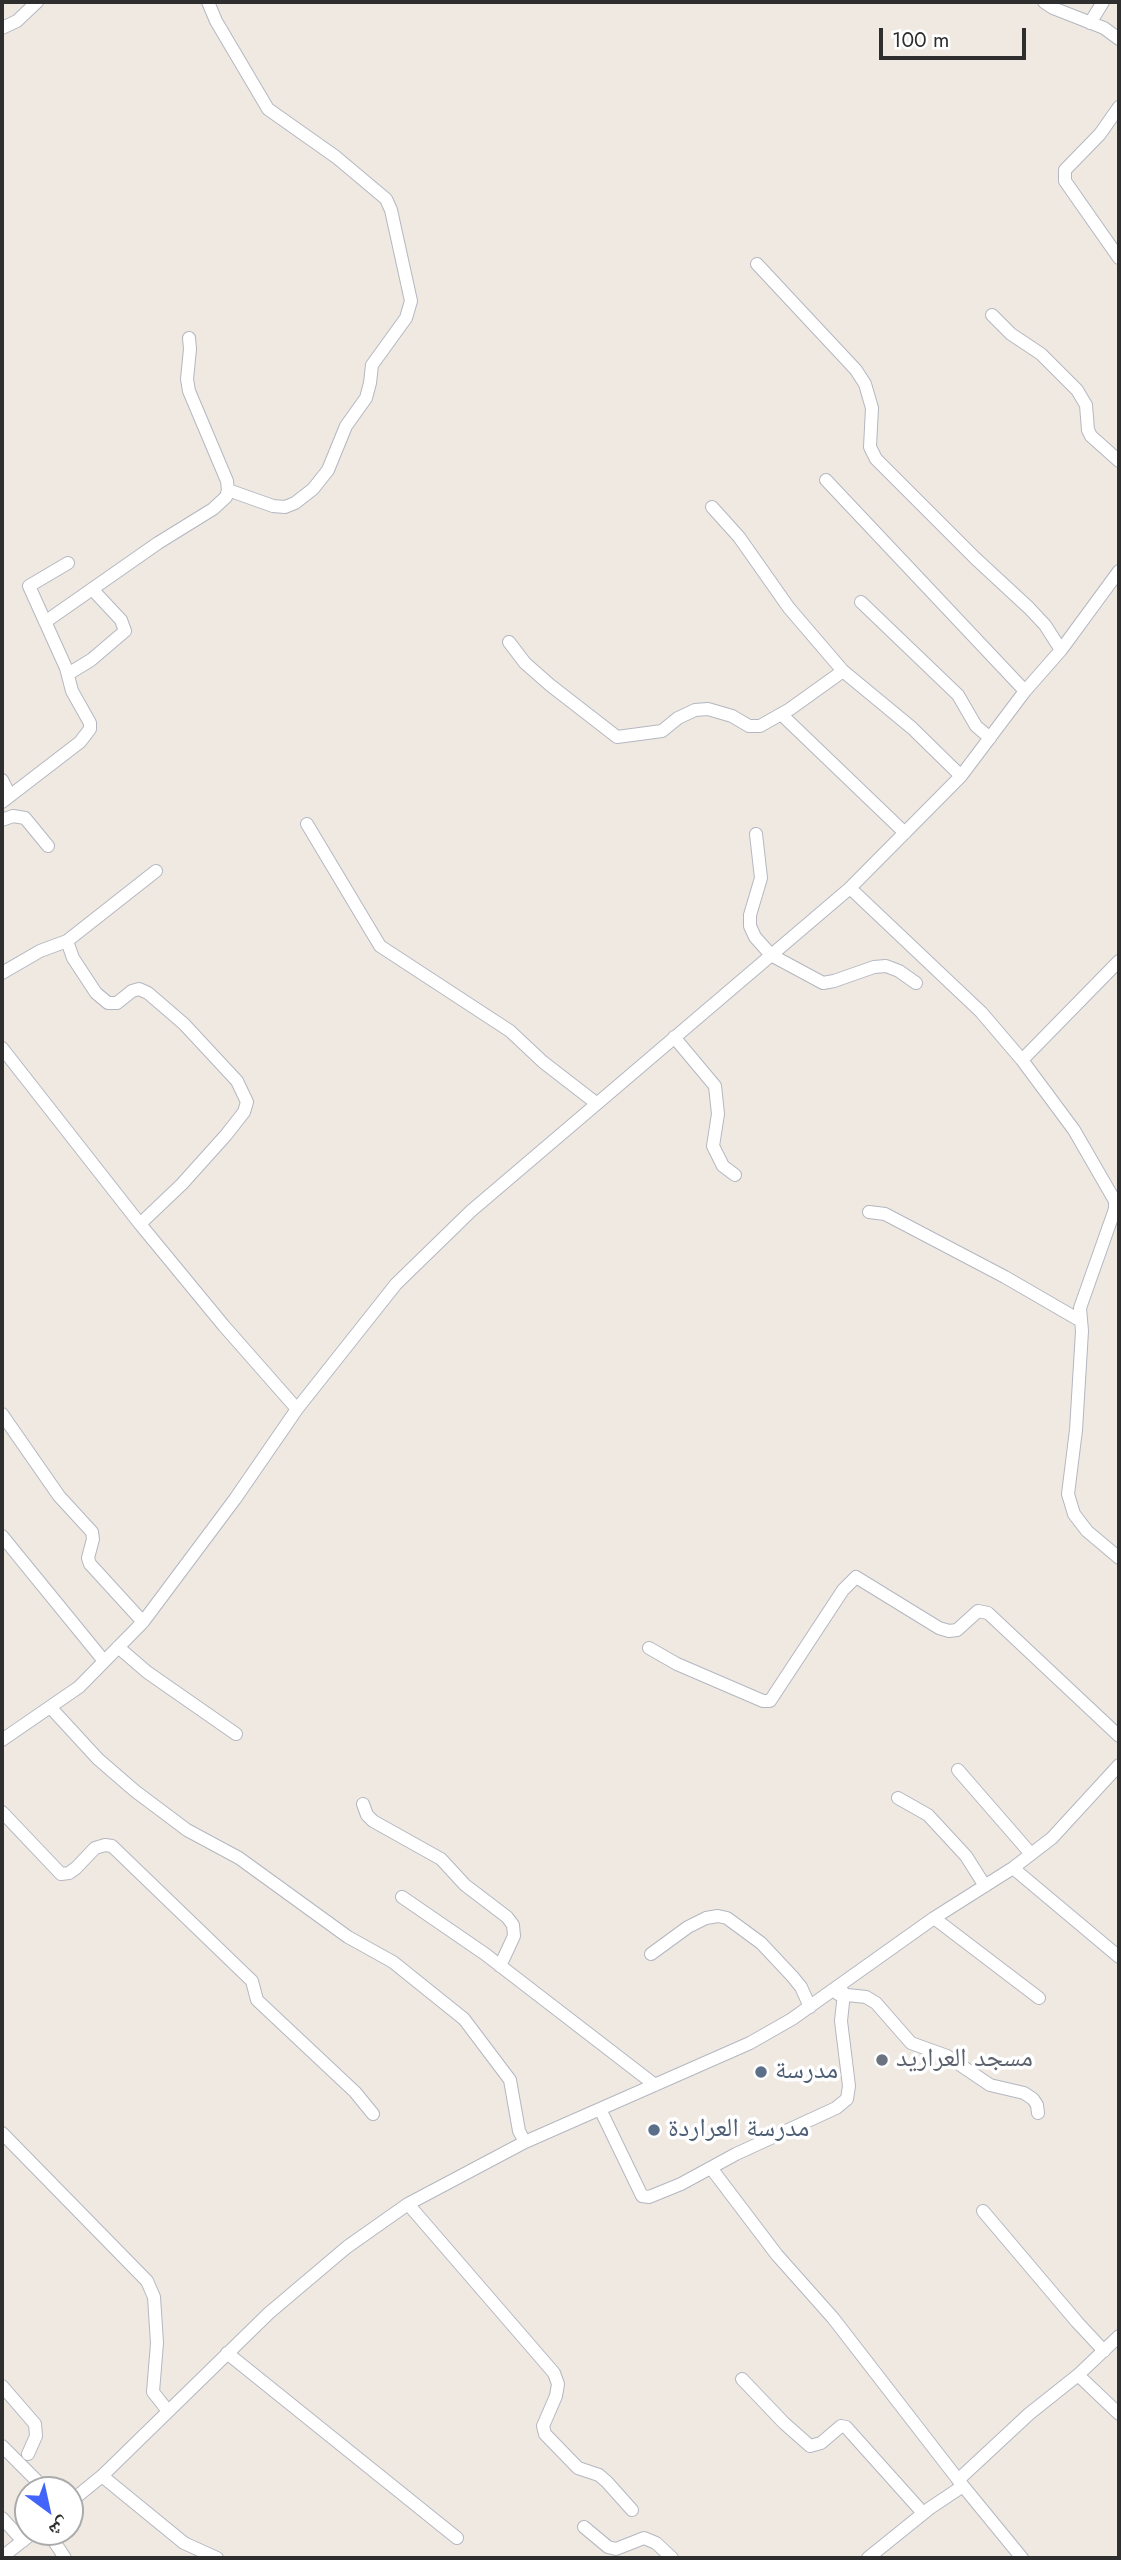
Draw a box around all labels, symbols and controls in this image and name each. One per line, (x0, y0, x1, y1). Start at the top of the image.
scale bar (883, 14, 1030, 58)
text: 100 m (892, 25, 949, 55)
place label: مسجد العراريد (896, 2044, 1033, 2076)
marker: مسجد العراريد (874, 2052, 890, 2068)
place label: مدرسة (775, 2056, 838, 2088)
marker: مدرسة (753, 2064, 769, 2080)
place label: مدرسة العراردة (668, 2114, 809, 2146)
marker: مدرسة العراردة (646, 2122, 662, 2138)
north arrow (14, 2476, 84, 2546)
text: ش (44, 2511, 75, 2544)

